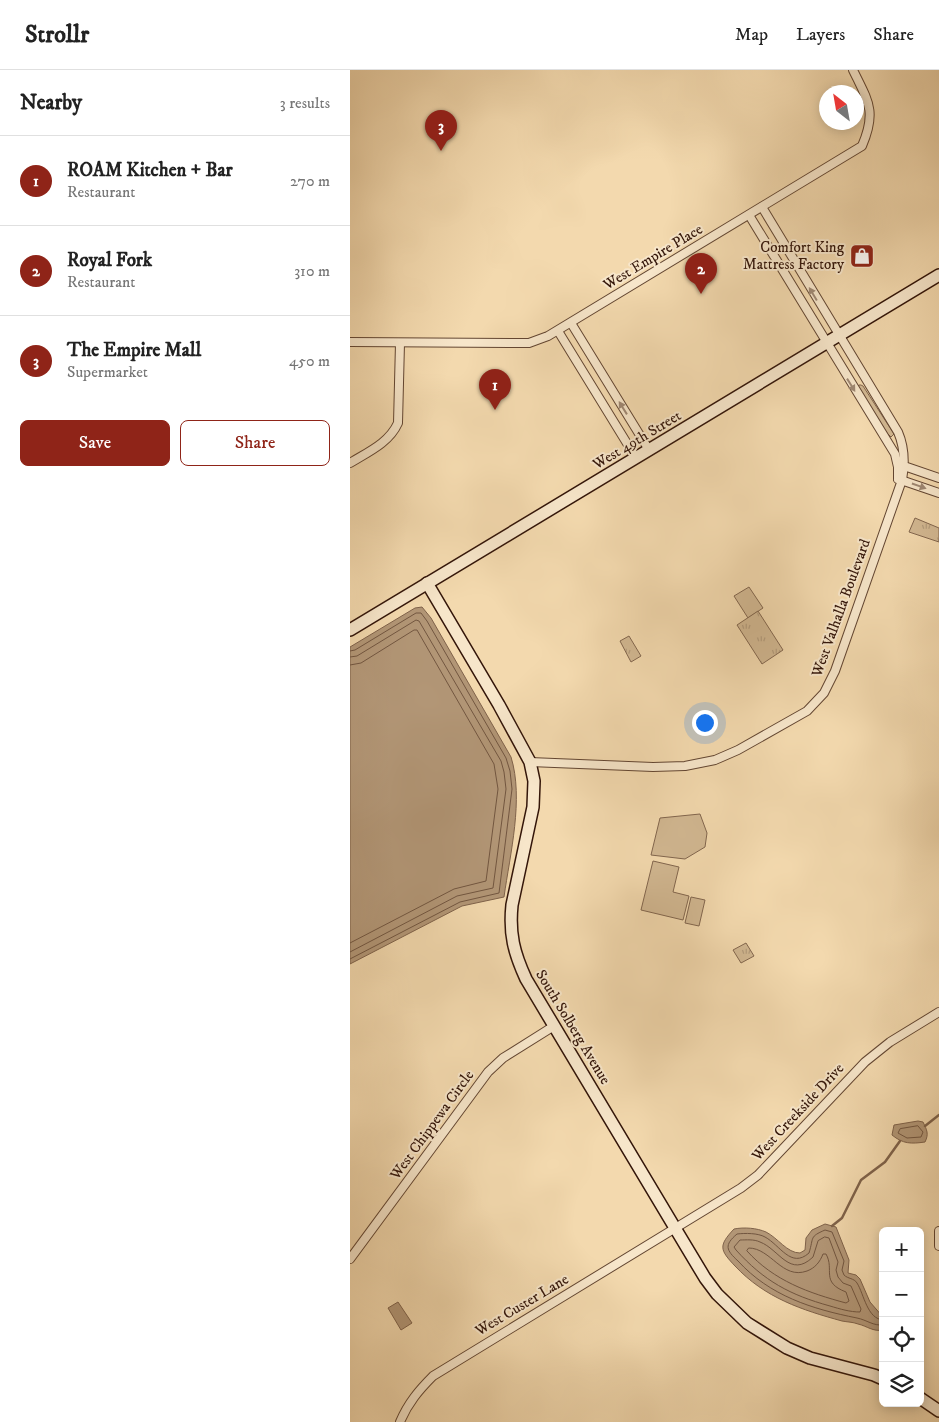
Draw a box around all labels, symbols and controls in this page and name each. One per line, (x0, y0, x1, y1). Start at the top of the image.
text: Strollr (25, 20, 89, 50)
text: Map (735, 24, 768, 46)
text: Layers (796, 24, 845, 46)
text: Share (873, 24, 914, 46)
north arrow (819, 85, 864, 130)
text: Nearby (20, 90, 82, 116)
text: 3 results (280, 93, 330, 113)
pin: 3 (425, 110, 457, 151)
text: ROAM Kitchen + Bar (67, 159, 233, 182)
text: 1 (33, 171, 39, 191)
text: 270 m (290, 171, 330, 191)
text: Restaurant (67, 182, 135, 202)
street label: West Empire Place (599, 220, 706, 295)
place label: Comfort King Mattress Factory (743, 238, 845, 274)
shop icon: Comfort King Mattress Factory (849, 243, 875, 269)
text: Royal Fork (67, 249, 152, 272)
pin: 2 (685, 253, 717, 294)
text: 2 (32, 261, 40, 281)
text: 310 m (294, 261, 330, 281)
text: Restaurant (67, 272, 135, 292)
one-way arrow (809, 287, 818, 300)
text: The Empire Mall (67, 339, 201, 362)
text: 3 (33, 351, 39, 371)
text: 450 m (289, 351, 330, 371)
text: Supermarket (67, 362, 148, 382)
pin: 1 (479, 369, 511, 410)
one-way arrow (847, 378, 856, 391)
one-way arrow (619, 402, 628, 415)
street label: West 49th Street (588, 406, 685, 474)
button: Save (20, 420, 170, 466)
button: Share (180, 420, 330, 466)
one-way arrow (911, 483, 926, 490)
street label: West Valhalla Boulevard (807, 536, 875, 680)
your location (692, 710, 718, 736)
street label: South Solberg Avenue (531, 966, 615, 1088)
street label: West Creekside Drive (747, 1059, 848, 1166)
street label: West Chippewa Circle (385, 1066, 478, 1184)
map controls (879, 1227, 924, 1407)
button: + (879, 1227, 924, 1272)
street label: West Custer Lane (471, 1270, 572, 1341)
button: − (879, 1272, 924, 1317)
button: locate (879, 1317, 924, 1362)
button: layers (879, 1362, 924, 1407)

